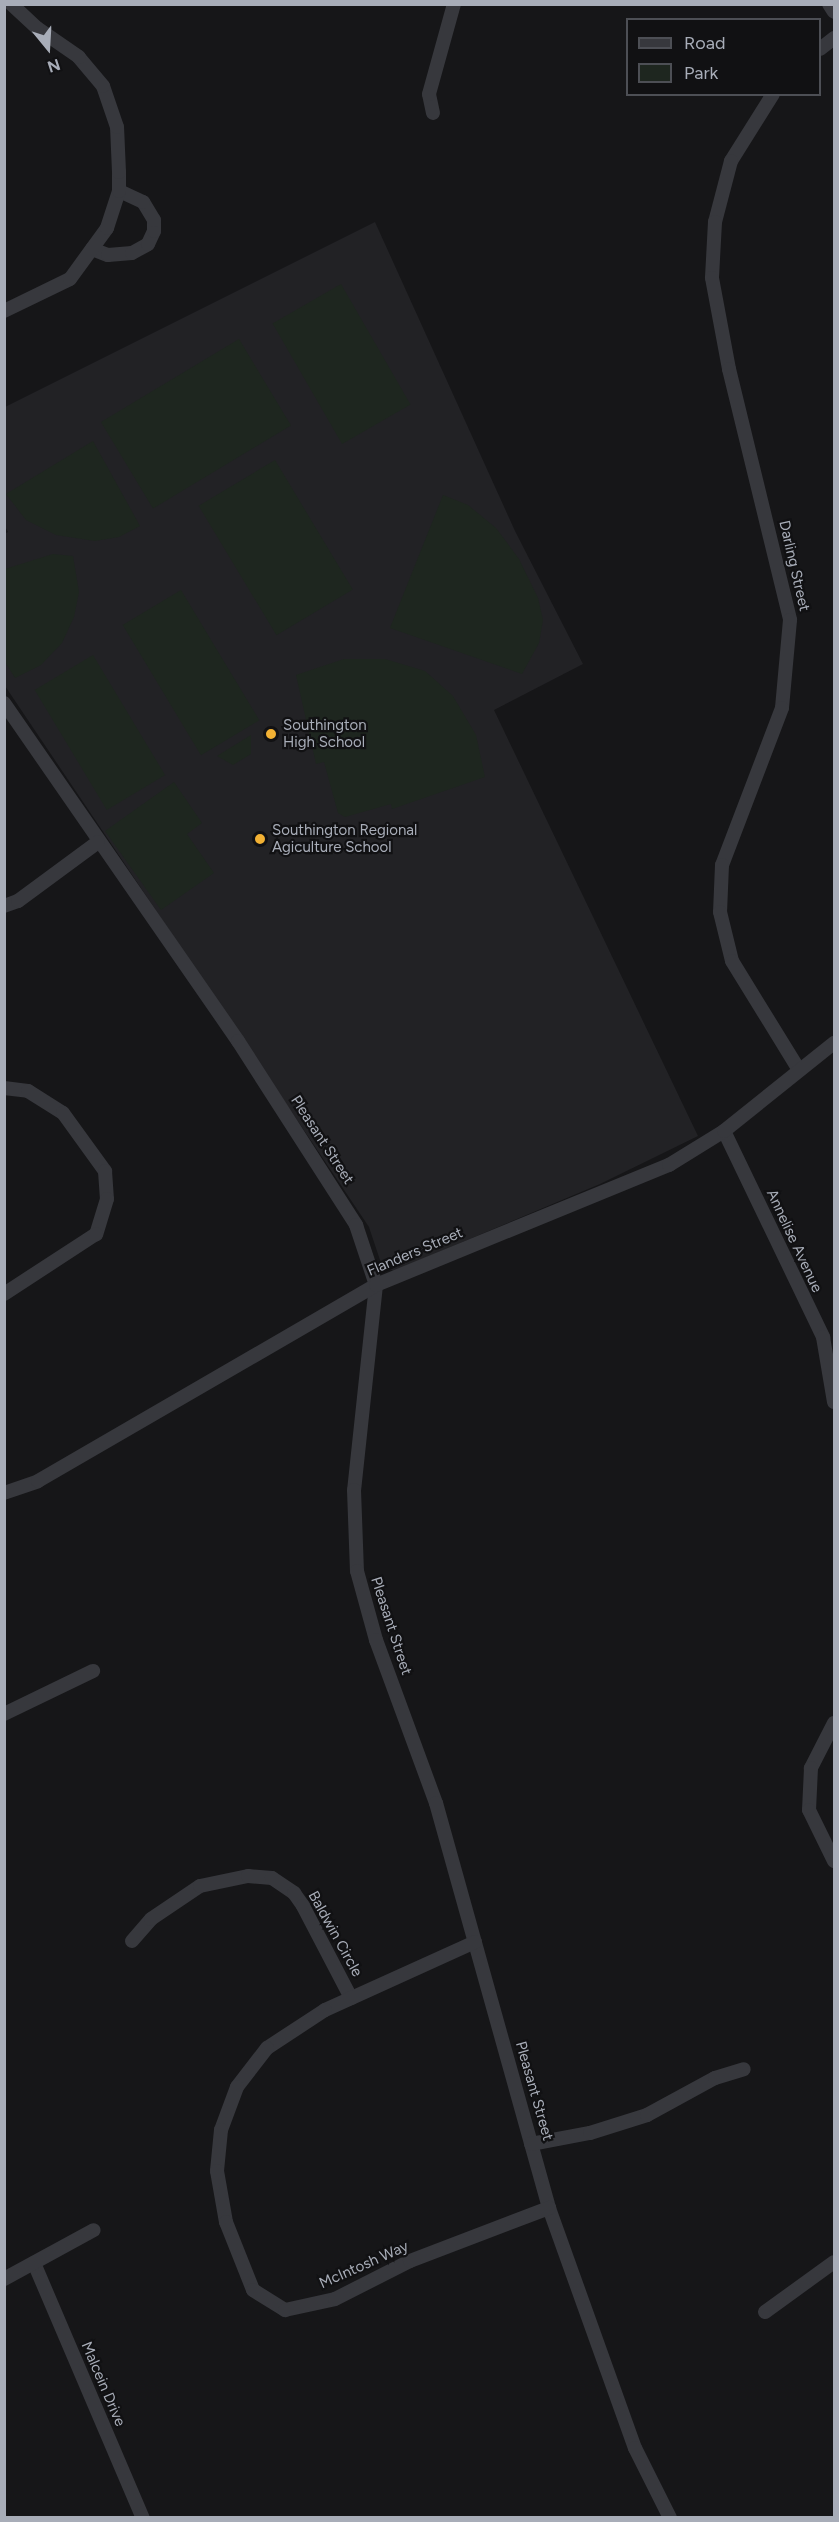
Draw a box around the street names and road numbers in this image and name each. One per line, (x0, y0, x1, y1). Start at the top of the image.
street label: Darling Street (775, 519, 813, 613)
street label: Pleasant Street (287, 1092, 357, 1188)
street label: Annelise Avenue (762, 1187, 826, 1295)
street label: Flanders Street (364, 1224, 466, 1280)
street label: Pleasant Street (367, 1575, 415, 1677)
street label: Baldwin Circle (304, 1888, 366, 1980)
street label: Pleasant Street (511, 2039, 557, 2143)
street label: McIntosh Way (317, 2237, 411, 2293)
street label: Malcein Drive (77, 2339, 129, 2429)

